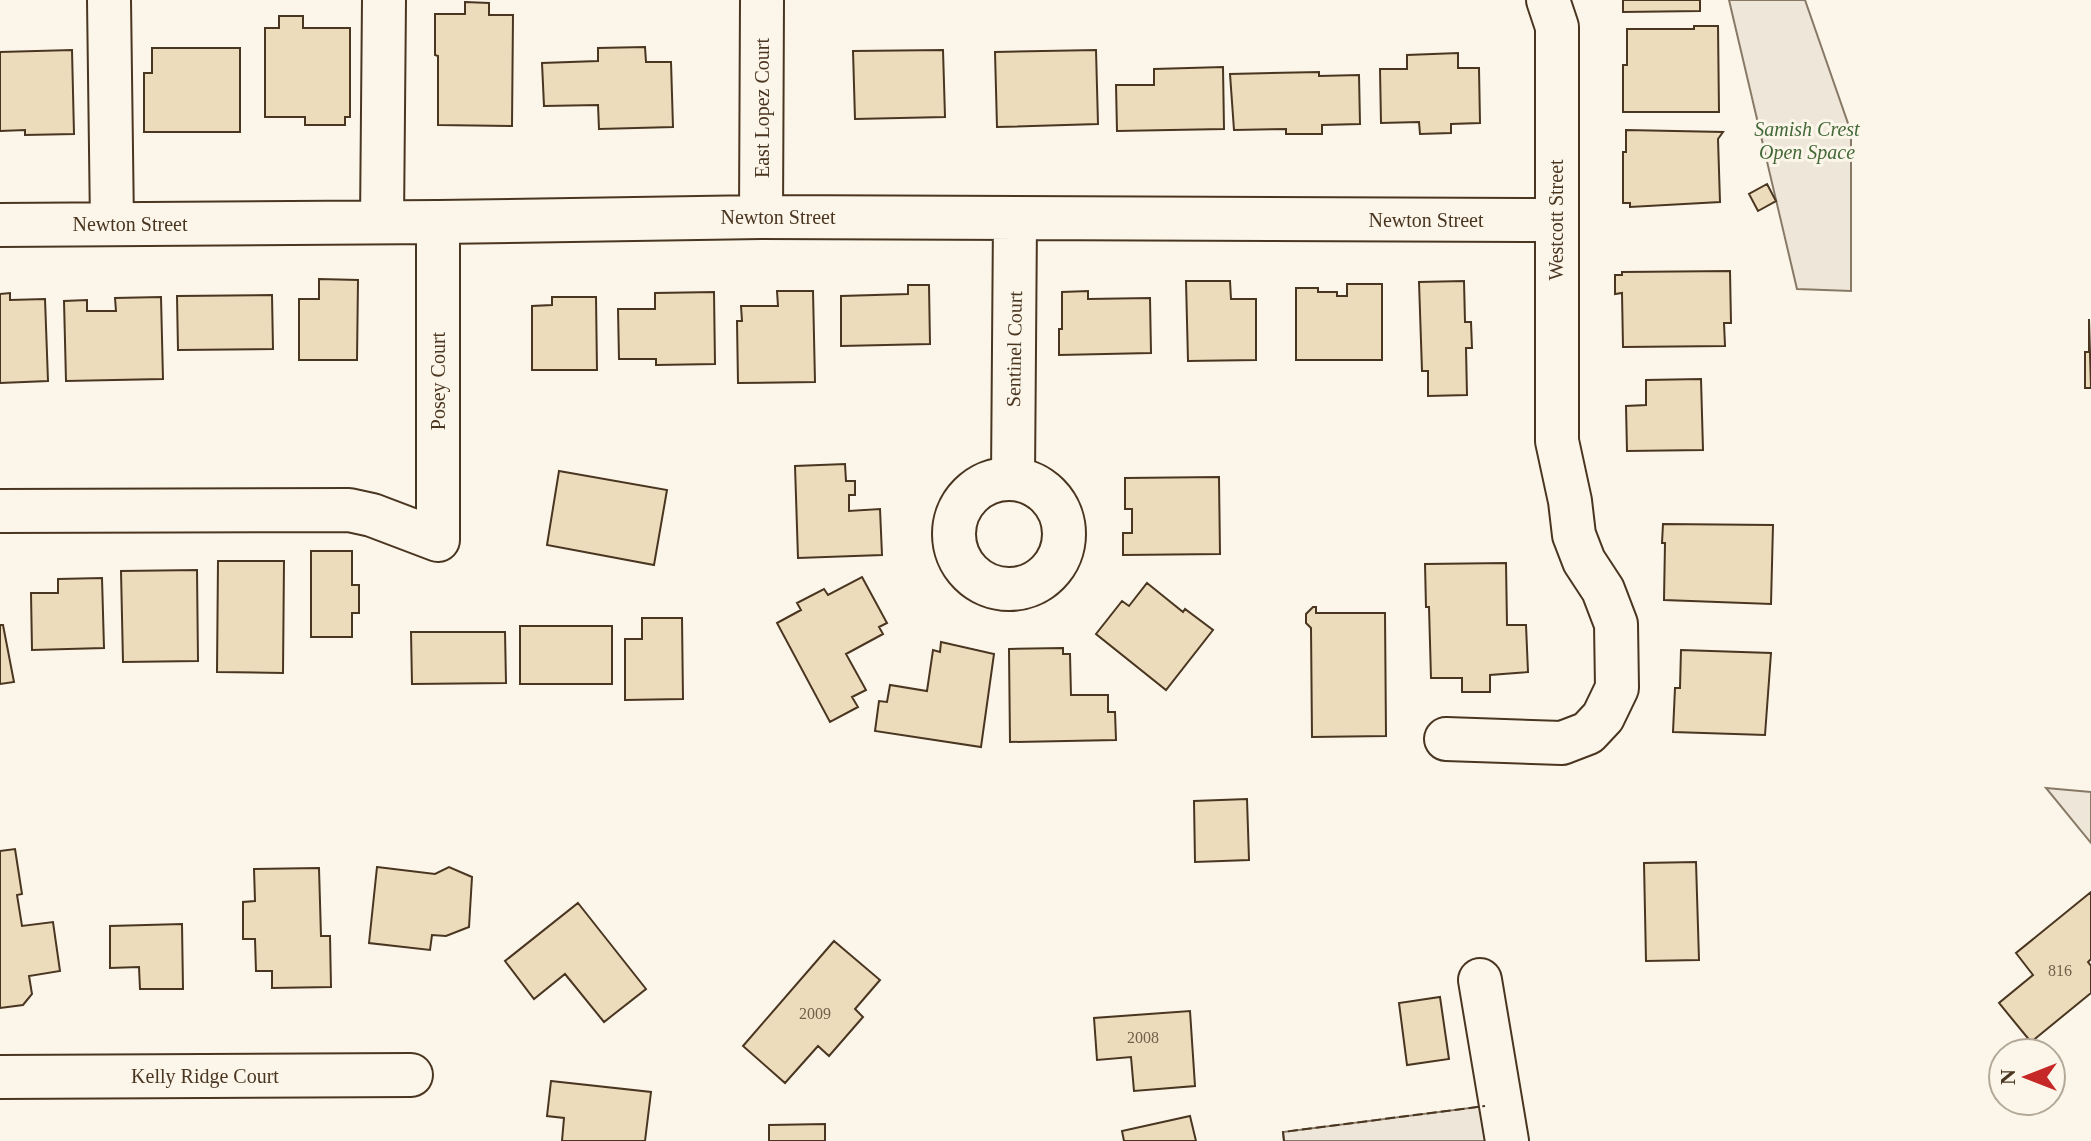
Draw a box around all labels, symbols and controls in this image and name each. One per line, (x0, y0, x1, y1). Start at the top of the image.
street label: East Lopez Court (751, 38, 774, 178)
park label: Samish Crest Open Space (1754, 118, 1860, 164)
street label: Westcott Street (1545, 159, 1567, 281)
street label: Newton Street (721, 206, 836, 228)
street label: Newton Street (1369, 209, 1484, 231)
street label: Newton Street (73, 213, 188, 235)
street label: Sentinel Court (1002, 290, 1026, 407)
street label: Posey Court (427, 331, 450, 430)
house number: 816 (2048, 962, 2072, 979)
house number: 2009 (799, 1005, 831, 1022)
house number: 2008 (1127, 1029, 1159, 1046)
north arrow (1987, 1037, 2067, 1117)
street label: Kelly Ridge Court (131, 1065, 279, 1088)
text: N (1995, 1069, 2020, 1085)

